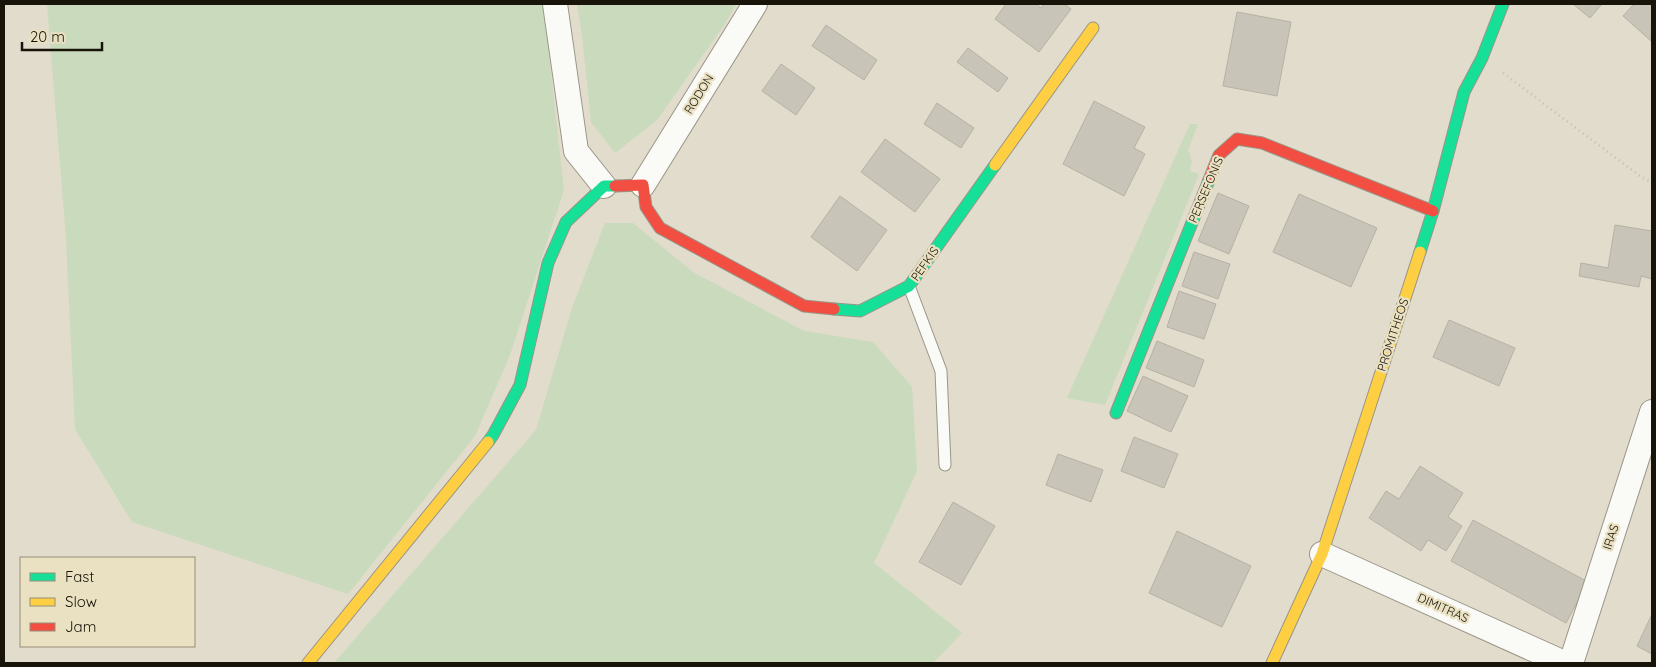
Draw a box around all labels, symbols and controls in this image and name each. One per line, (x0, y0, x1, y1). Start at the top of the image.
scale bar (22, 20, 102, 52)
text: 20 m (30, 27, 65, 46)
street label: RODON (681, 71, 717, 116)
street label: PERSEFONIS (1185, 154, 1226, 225)
street label: PEFKIS (907, 243, 942, 284)
street label: PROMITHEOS (1374, 296, 1411, 373)
street label: IRAS (1599, 522, 1622, 551)
legend (20, 557, 195, 647)
text: Fast (65, 567, 94, 586)
street label: DIMITRAS (1415, 590, 1471, 626)
text: Slow (65, 592, 97, 611)
text: Jam (65, 617, 96, 636)

